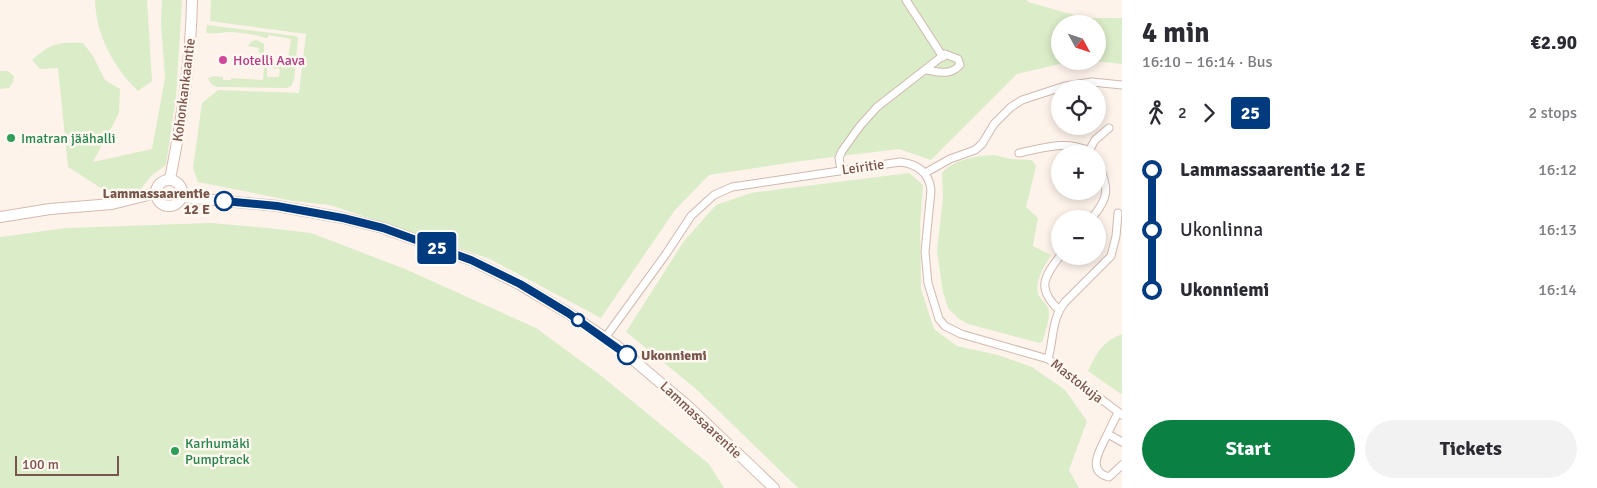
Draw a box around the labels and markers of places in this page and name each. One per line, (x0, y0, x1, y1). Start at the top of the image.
place label: Hotelli Aava (233, 52, 305, 69)
marker: Hotelli Aava (217, 54, 229, 66)
place label: Imatran jäähalli (21, 130, 116, 147)
marker: Imatran jäähalli (5, 132, 17, 144)
place label: Lammassaarentie 12 E (103, 185, 210, 218)
marker: Lammassaarentie 12 E (214, 191, 234, 211)
unlabelled marker (571, 313, 585, 327)
marker: Ukonniemi (617, 345, 637, 365)
place label: Ukonniemi (641, 347, 707, 364)
place label: Karhumäki Pumptrack (185, 435, 250, 468)
marker: Karhumäki Pumptrack (169, 445, 181, 457)

